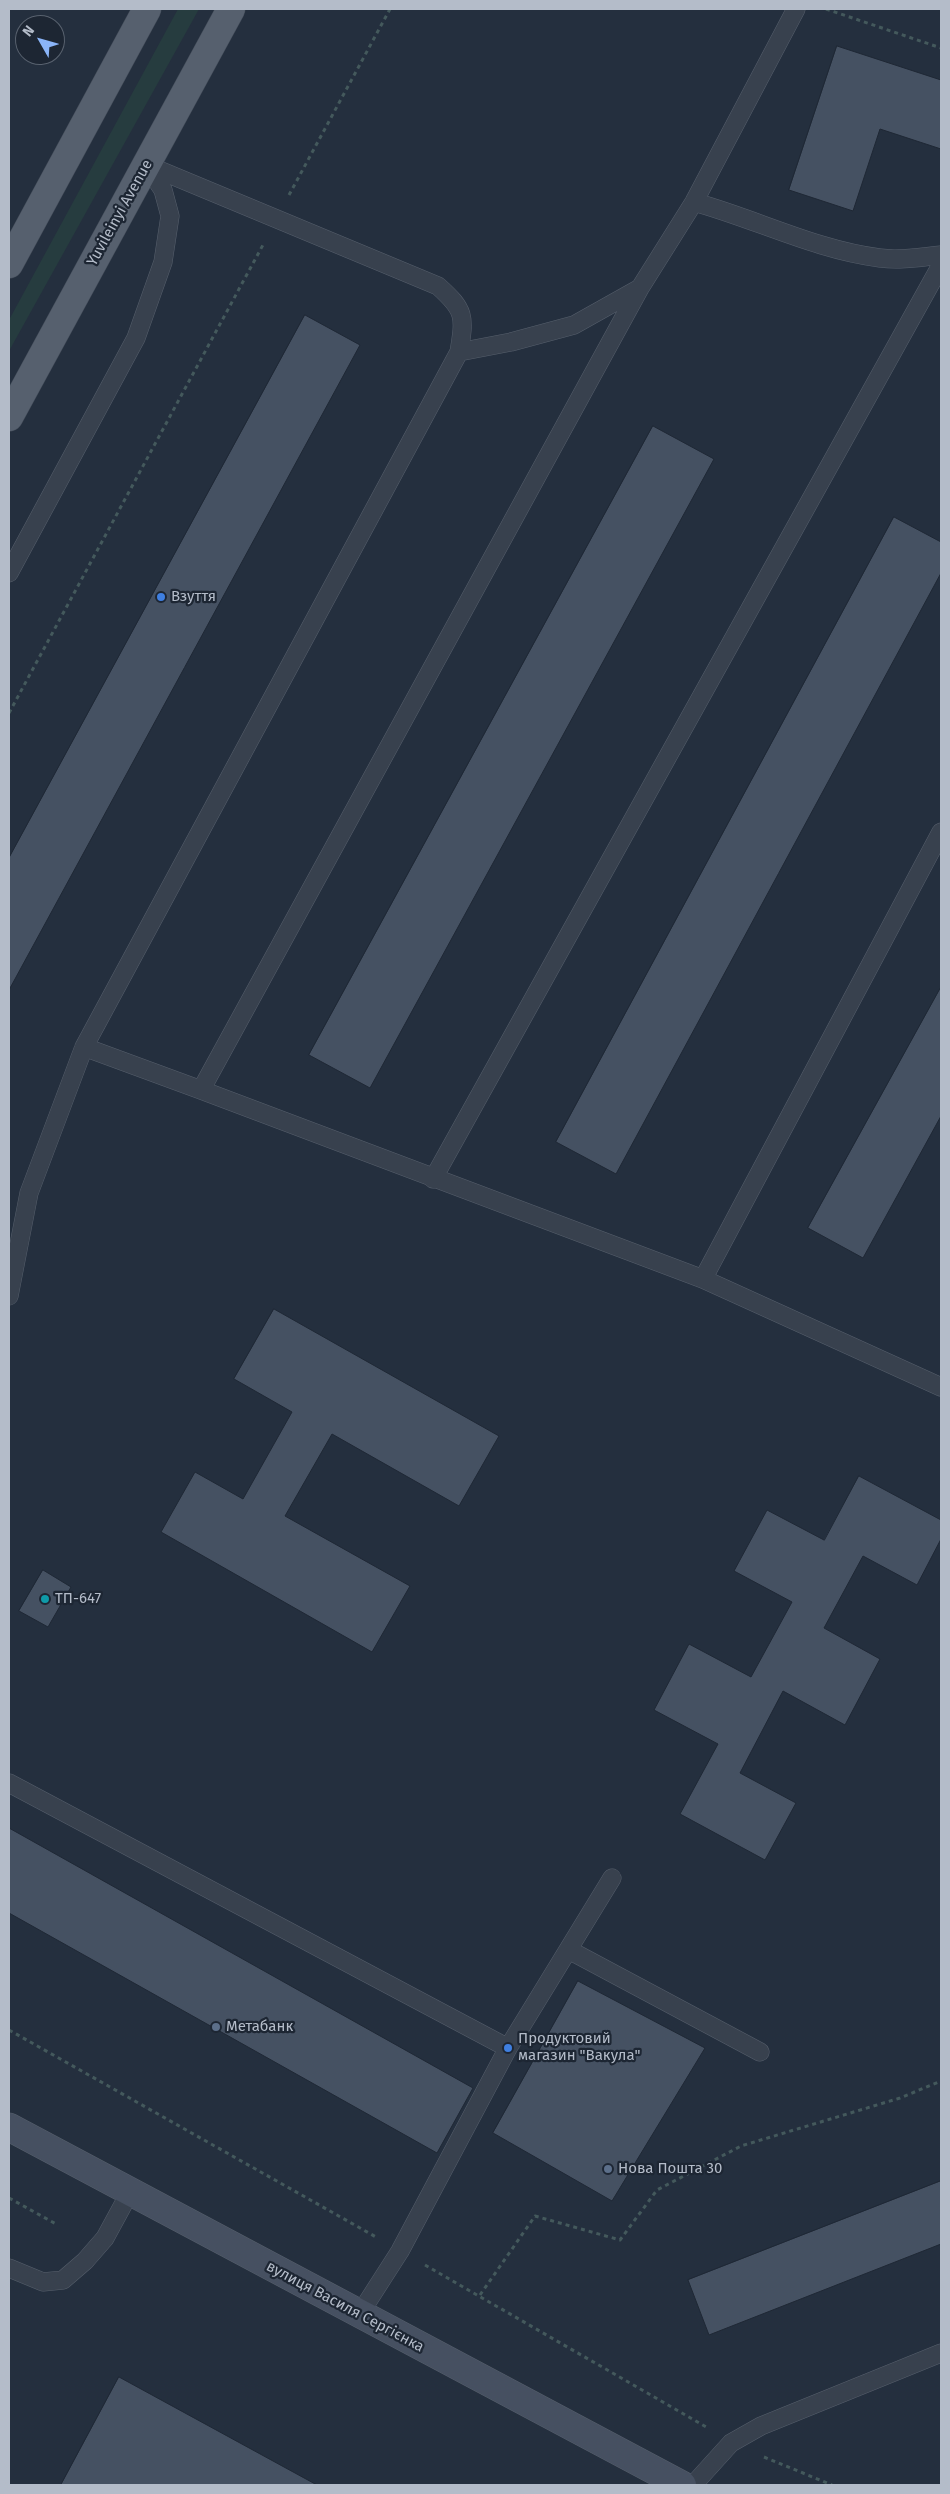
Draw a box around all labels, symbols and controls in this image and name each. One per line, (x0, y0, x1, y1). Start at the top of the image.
north arrow (15, 15, 65, 65)
text: N (19, 22, 38, 40)
street label: Yuvileinyi Avenue (83, 157, 157, 269)
place label: Взуття (171, 588, 216, 606)
marker: Взуття (155, 591, 167, 603)
place label: ТП-647 (55, 1590, 101, 1608)
marker: ТП-647 (39, 1593, 51, 1605)
place label: Метабанк (226, 2018, 293, 2036)
marker: Метабанк (210, 2021, 222, 2033)
place label: Продуктовий магазин "Вакула" (518, 2030, 640, 2065)
marker: Продуктовий магазин "Вакула" (502, 2042, 514, 2054)
place label: Нова Пошта 30 (618, 2160, 722, 2178)
marker: Нова Пошта 30 (602, 2163, 614, 2175)
street label: вулиця Василя Сергієнка (263, 2258, 427, 2356)

